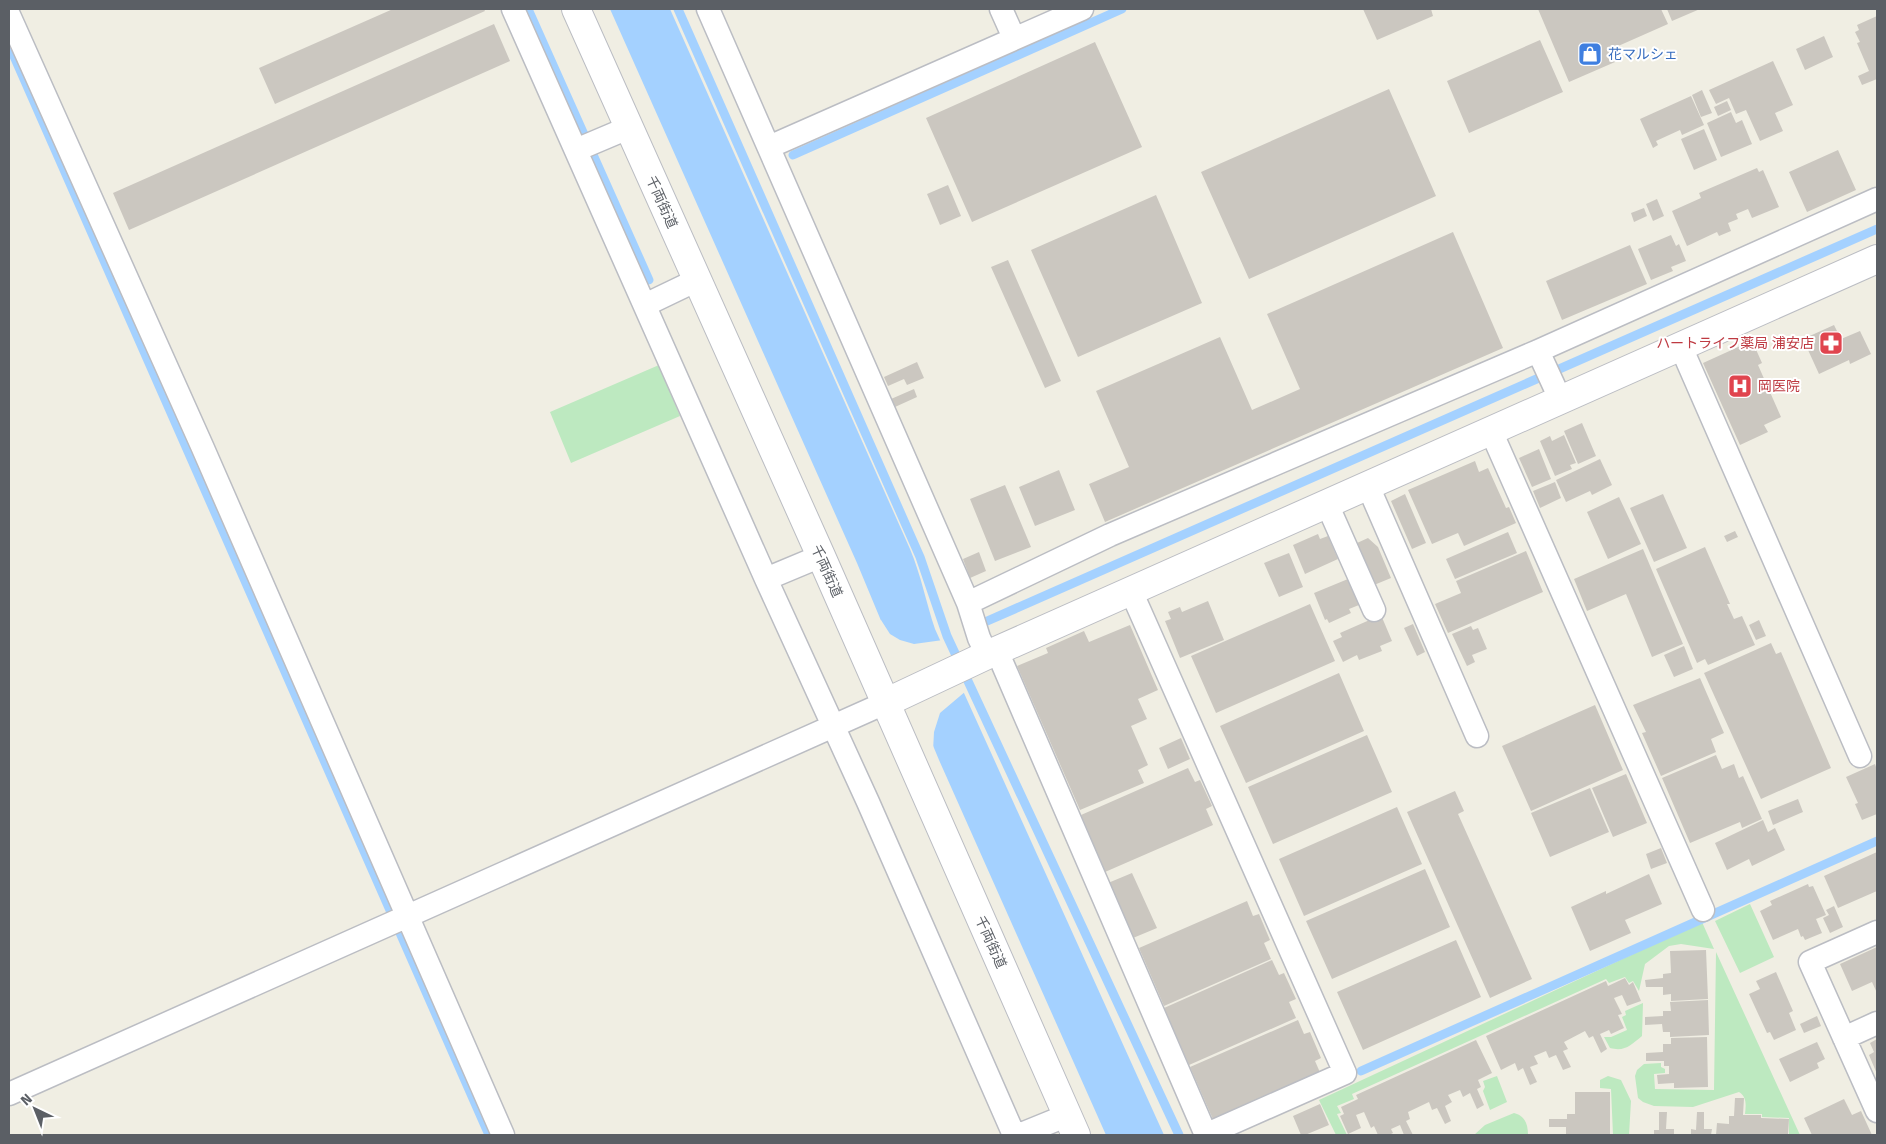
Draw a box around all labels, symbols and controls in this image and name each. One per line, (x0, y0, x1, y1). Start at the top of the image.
shop icon: 花マルシェ (1577, 41, 1603, 67)
place label: 花マルシェ (1608, 46, 1678, 63)
street label: 千両街道 (642, 173, 681, 231)
pharmacy icon: ハートライフ薬局 浦安店 (1818, 330, 1844, 356)
place label: ハートライフ薬局 浦安店 (1656, 335, 1814, 352)
hospital icon: 岡医院 (1727, 373, 1753, 399)
place label: 岡医院 (1758, 378, 1800, 395)
street label: 千両街道 (807, 542, 846, 600)
street label: 千両街道 (971, 913, 1010, 971)
north arrow (10, 1084, 60, 1134)
text: N (17, 1090, 36, 1109)

